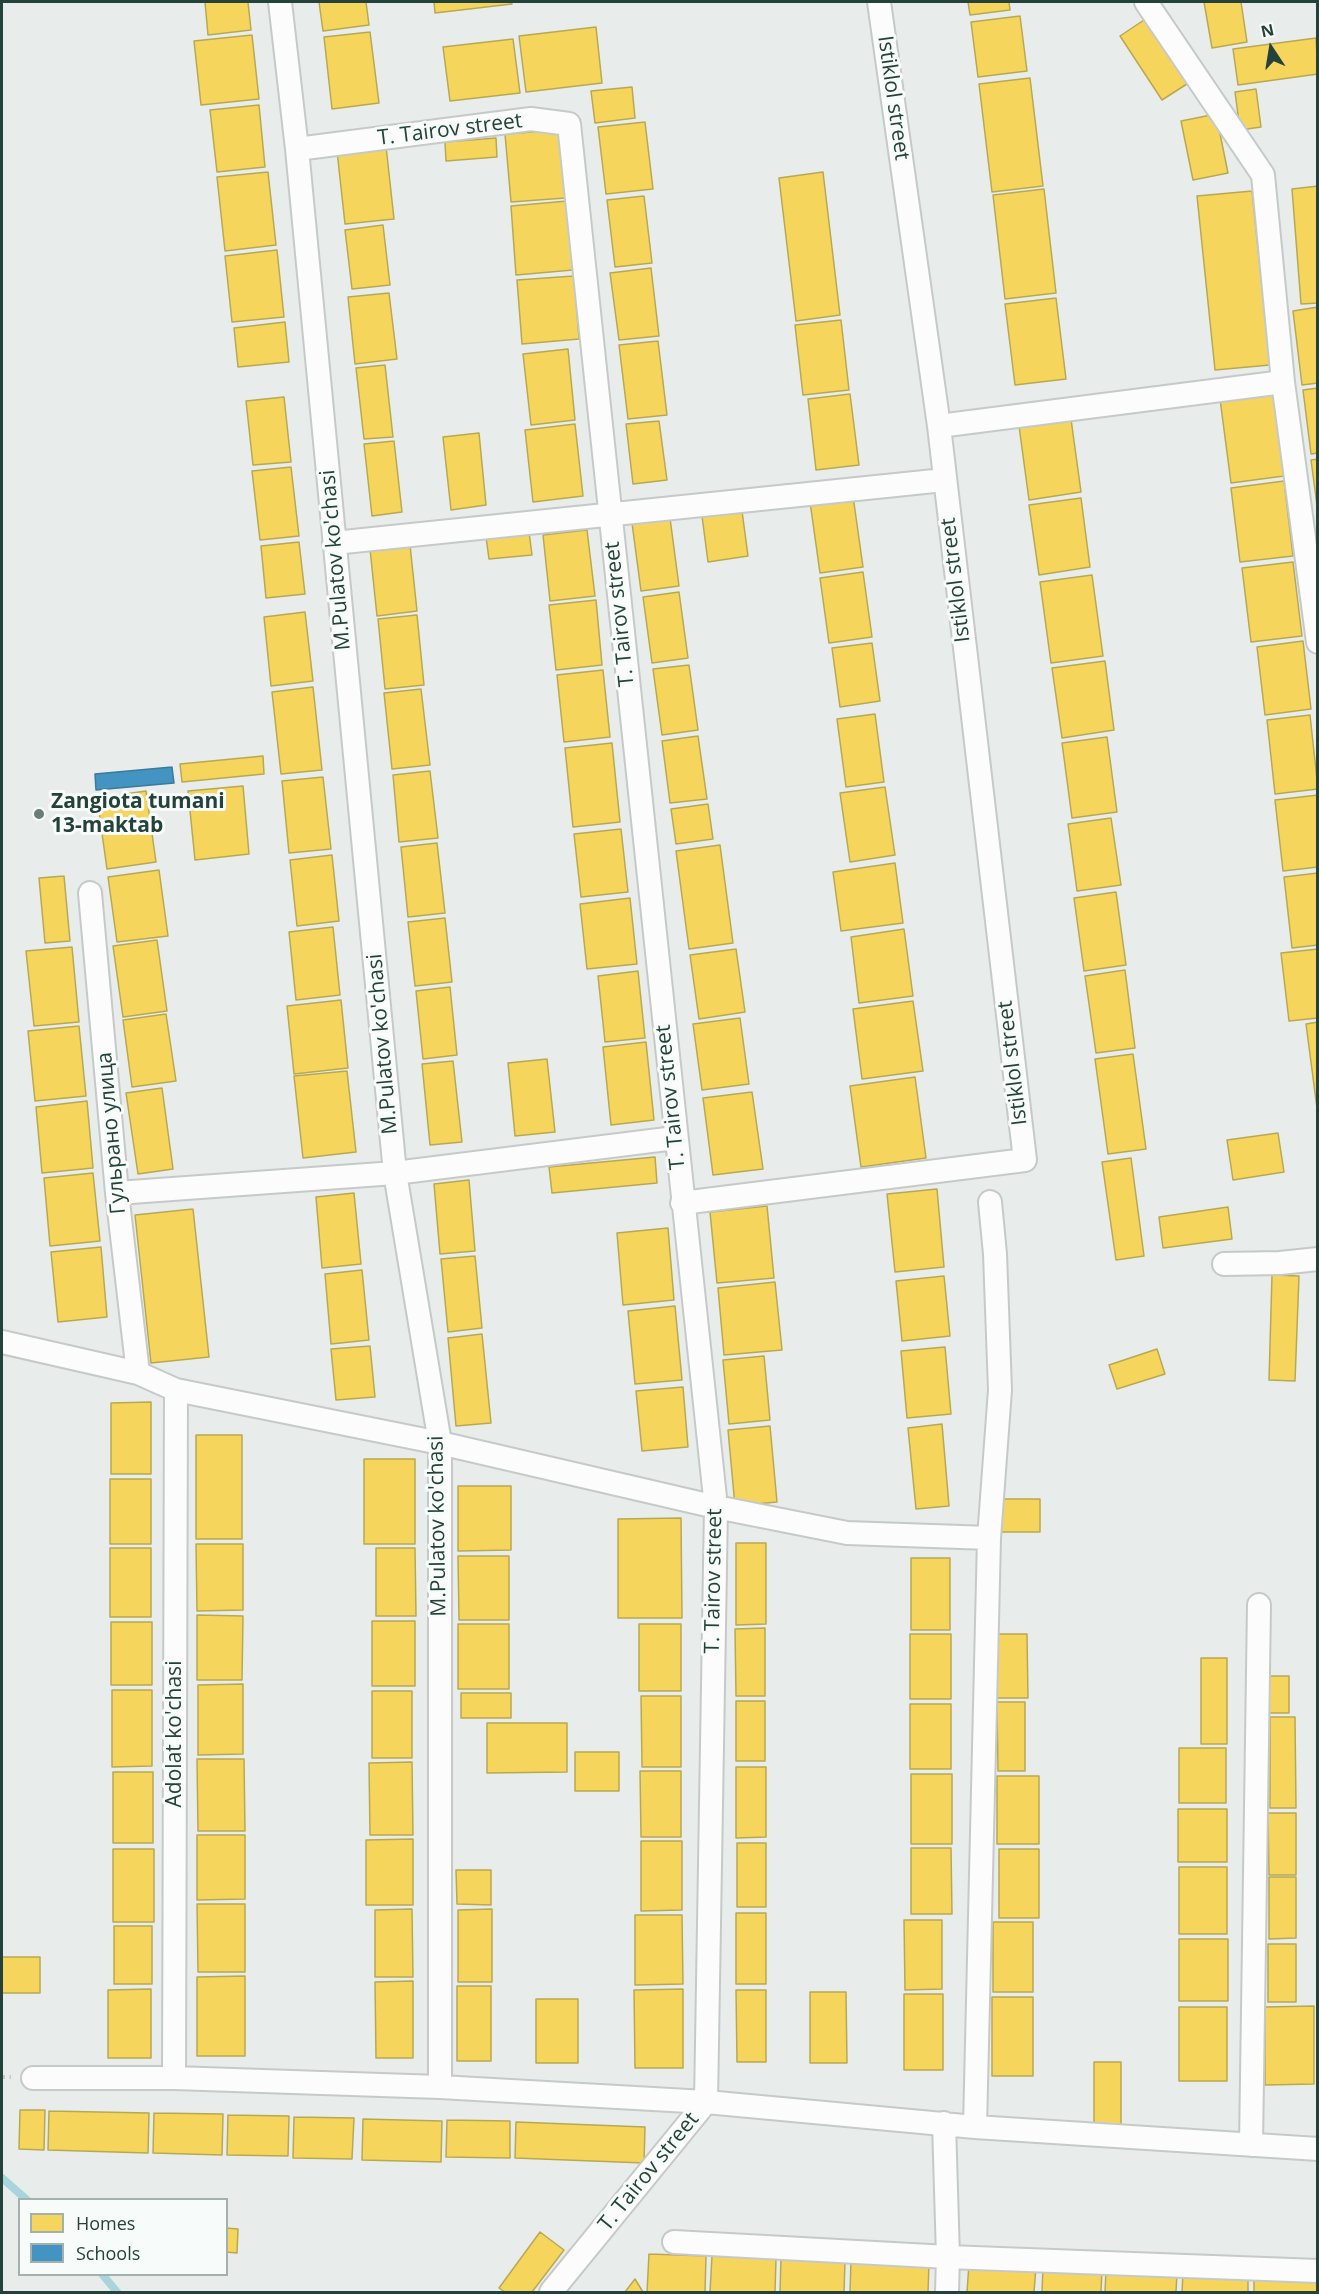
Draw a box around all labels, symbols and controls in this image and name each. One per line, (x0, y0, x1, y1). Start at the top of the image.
north arrow (1241, 18, 1301, 78)
text: N (1259, 18, 1276, 43)
street label: Istiklol street (872, 34, 914, 162)
street label: T. Tairov street (376, 109, 524, 151)
street label: M.Pulatov ko'chasi (316, 469, 356, 651)
street label: Istiklol street (936, 516, 976, 644)
street label: T. Tairov street (600, 540, 640, 688)
place label: Zangiota tumani 13-maktab (51, 789, 225, 839)
marker: Zangiota tumani 13-maktab (32, 807, 46, 821)
street label: M.Pulatov ko'chasi (363, 953, 403, 1135)
street label: Istiklol street (993, 999, 1033, 1127)
street label: T. Tairov street (651, 1023, 691, 1171)
street label: Гульрано улица (92, 1051, 132, 1215)
street label: M.Pulatov ko'chasi (424, 1435, 452, 1617)
street label: T. Tairov street (700, 1508, 728, 1654)
street label: Adolat ko'chasi (162, 1661, 188, 1807)
street label: T. Tairov street (593, 2108, 705, 2236)
legend (18, 2198, 228, 2276)
text: Homes (76, 2211, 135, 2235)
text: Schools (76, 2241, 140, 2265)

